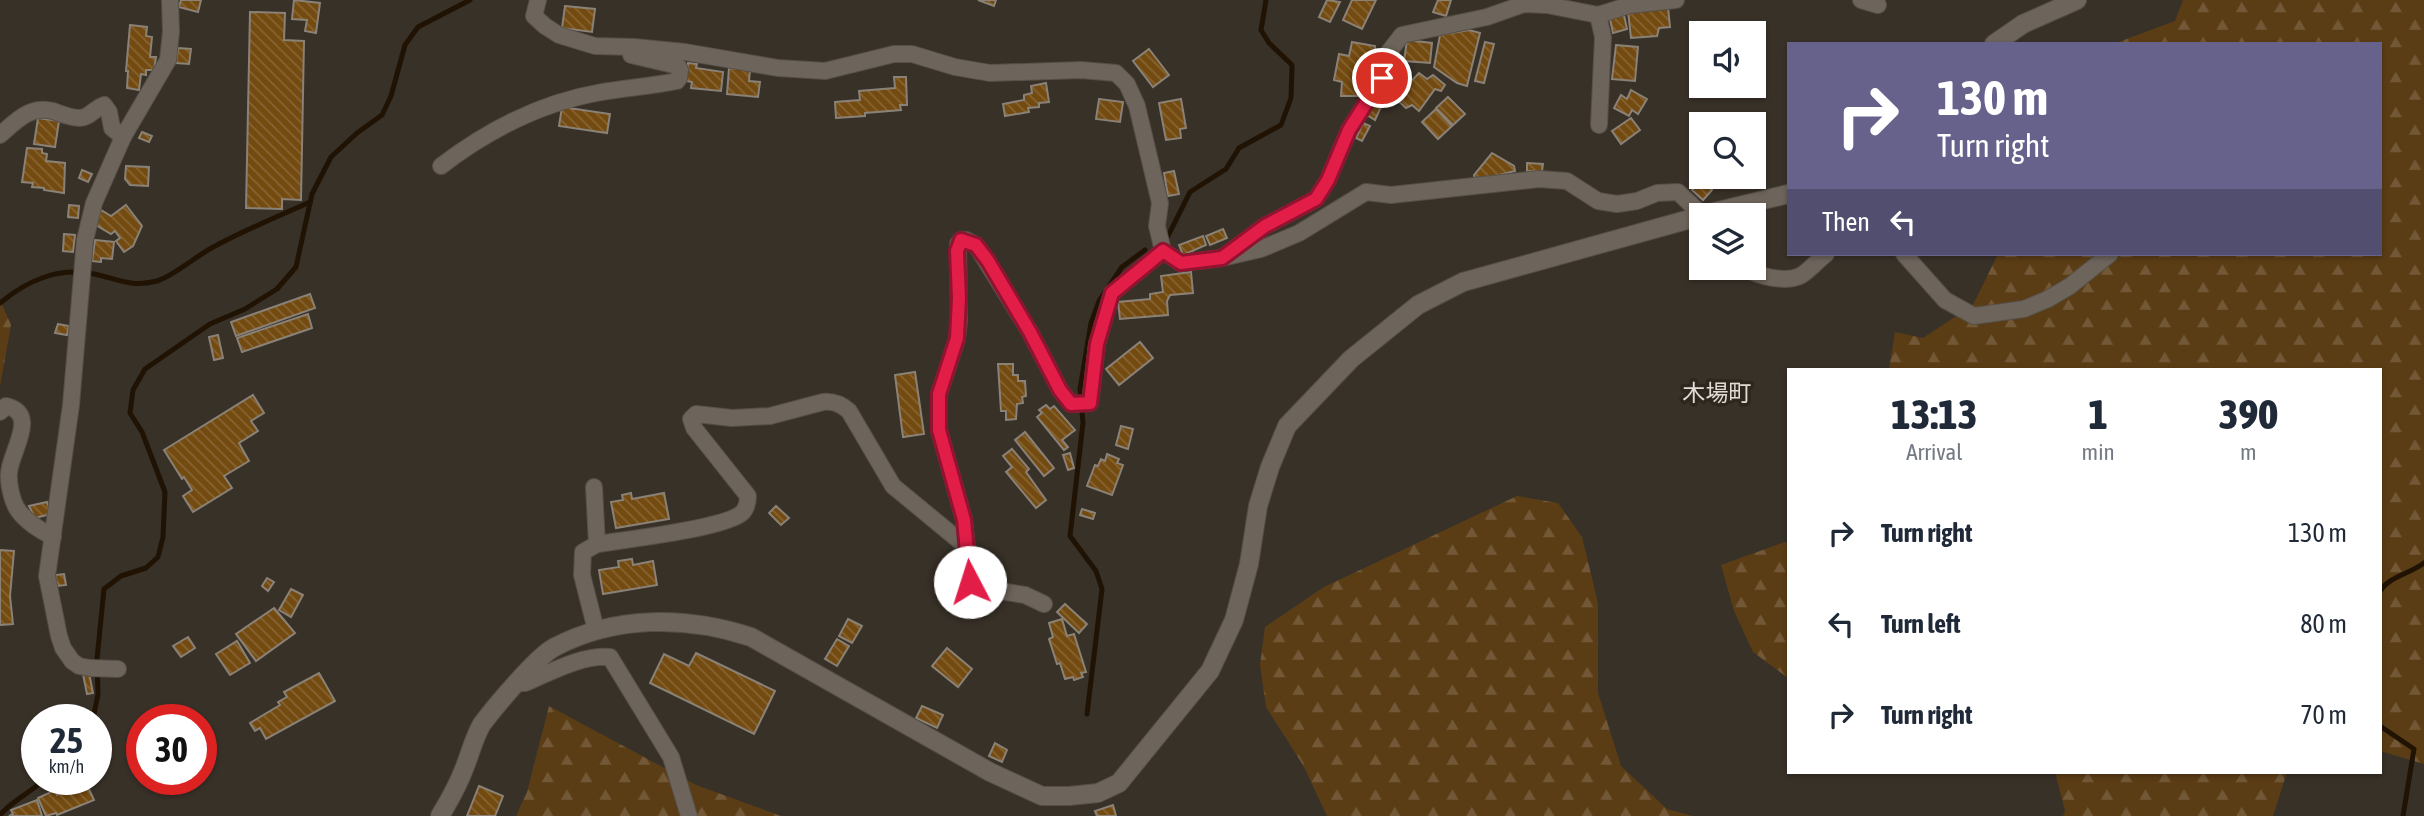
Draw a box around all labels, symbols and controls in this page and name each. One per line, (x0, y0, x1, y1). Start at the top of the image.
map controls (1689, 21, 1766, 280)
button: sound (1689, 21, 1766, 98)
pin (1352, 48, 1412, 108)
icon: arrive (1363, 59, 1401, 97)
text: 130 m (1937, 69, 2048, 125)
icon: right (1822, 70, 1913, 161)
button: search (1689, 112, 1766, 189)
text: Turn right (1937, 127, 2050, 164)
button: layers (1689, 203, 1766, 280)
icon: left (1884, 203, 1922, 241)
text: Then (1822, 207, 1870, 237)
district label: 木場町 (1683, 380, 1752, 406)
text: 13:13 (1891, 390, 1978, 438)
text: 1 (2088, 390, 2108, 438)
text: 390 (2219, 390, 2278, 438)
text: Arrival (1906, 439, 1962, 465)
text: min (2082, 439, 2115, 465)
text: m (2240, 439, 2257, 465)
icon: right (1822, 514, 1860, 552)
text: Turn right (1881, 518, 1972, 548)
text: 130 m (2288, 518, 2347, 548)
position arrow (933, 545, 1007, 619)
icon: left (1822, 605, 1860, 643)
text: Turn left (1881, 609, 1961, 639)
text: 80 m (2300, 609, 2347, 639)
icon: right (1822, 696, 1860, 734)
text: Turn right (1881, 700, 1972, 730)
text: 70 m (2300, 700, 2347, 730)
speed limit sign: 30 (126, 704, 217, 795)
text: 25 (50, 720, 83, 760)
text: km/h (49, 756, 84, 777)

